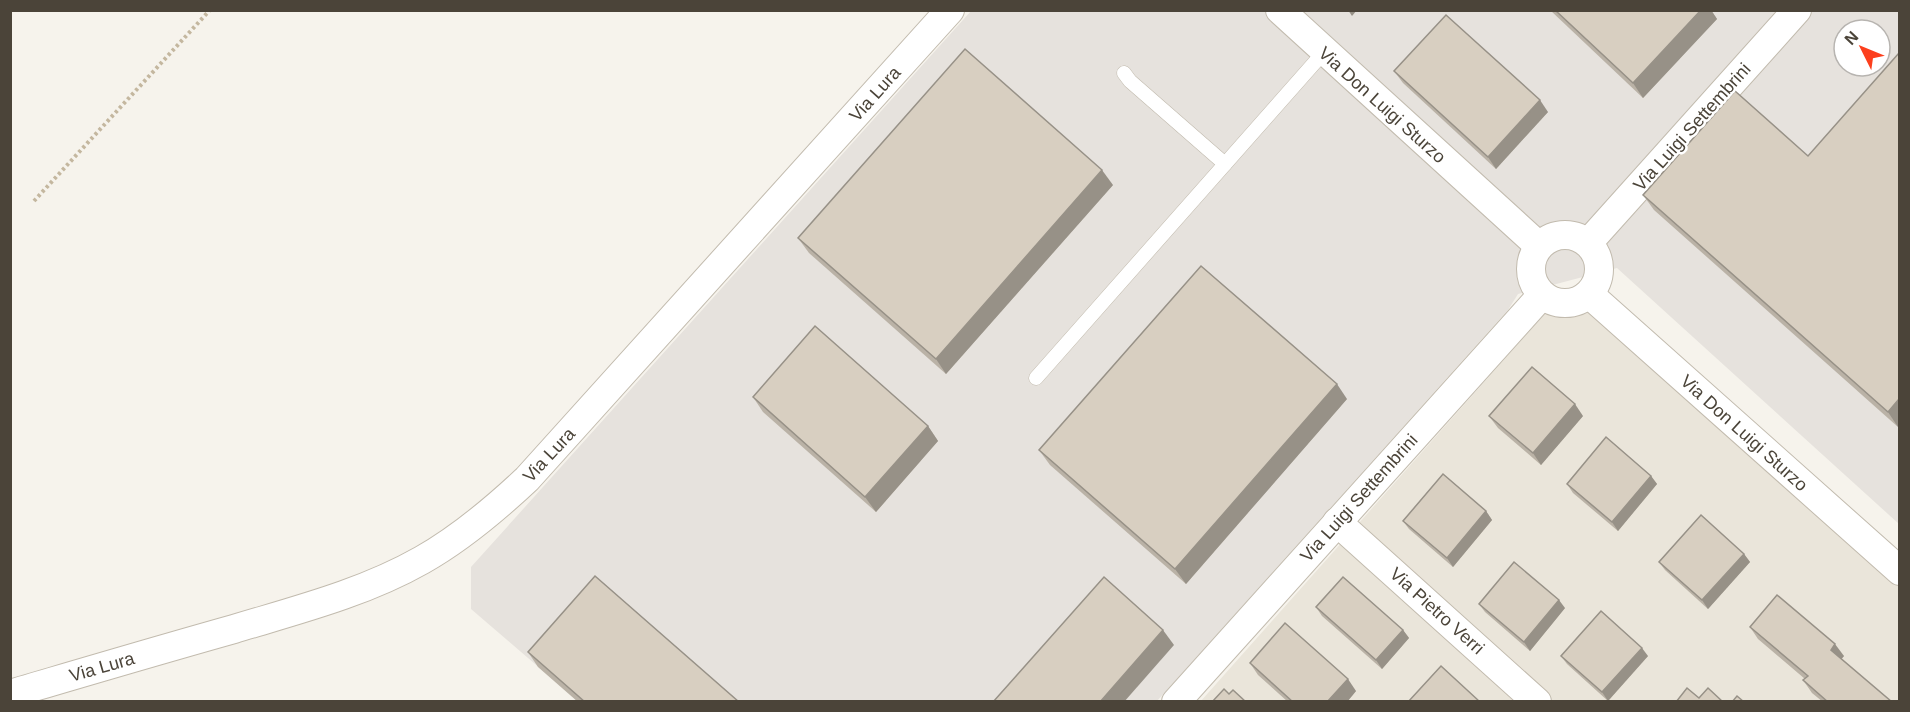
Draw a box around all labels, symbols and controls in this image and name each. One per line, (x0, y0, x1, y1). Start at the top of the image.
north arrow (1832, 18, 1892, 78)
text: N (1841, 28, 1862, 48)
street label: Via Don Luigi Sturzo (1314, 43, 1450, 167)
street label: Via Luigi Settembrini (1629, 59, 1755, 195)
street label: Via Lura (845, 62, 905, 125)
street label: Via Don Luigi Sturzo (1676, 371, 1812, 495)
street label: Via Lura (519, 423, 580, 486)
street label: Via Luigi Settembrini (1296, 430, 1422, 566)
street label: Via Pietro Verri (1386, 564, 1488, 658)
street label: Via Lura (67, 648, 138, 686)

